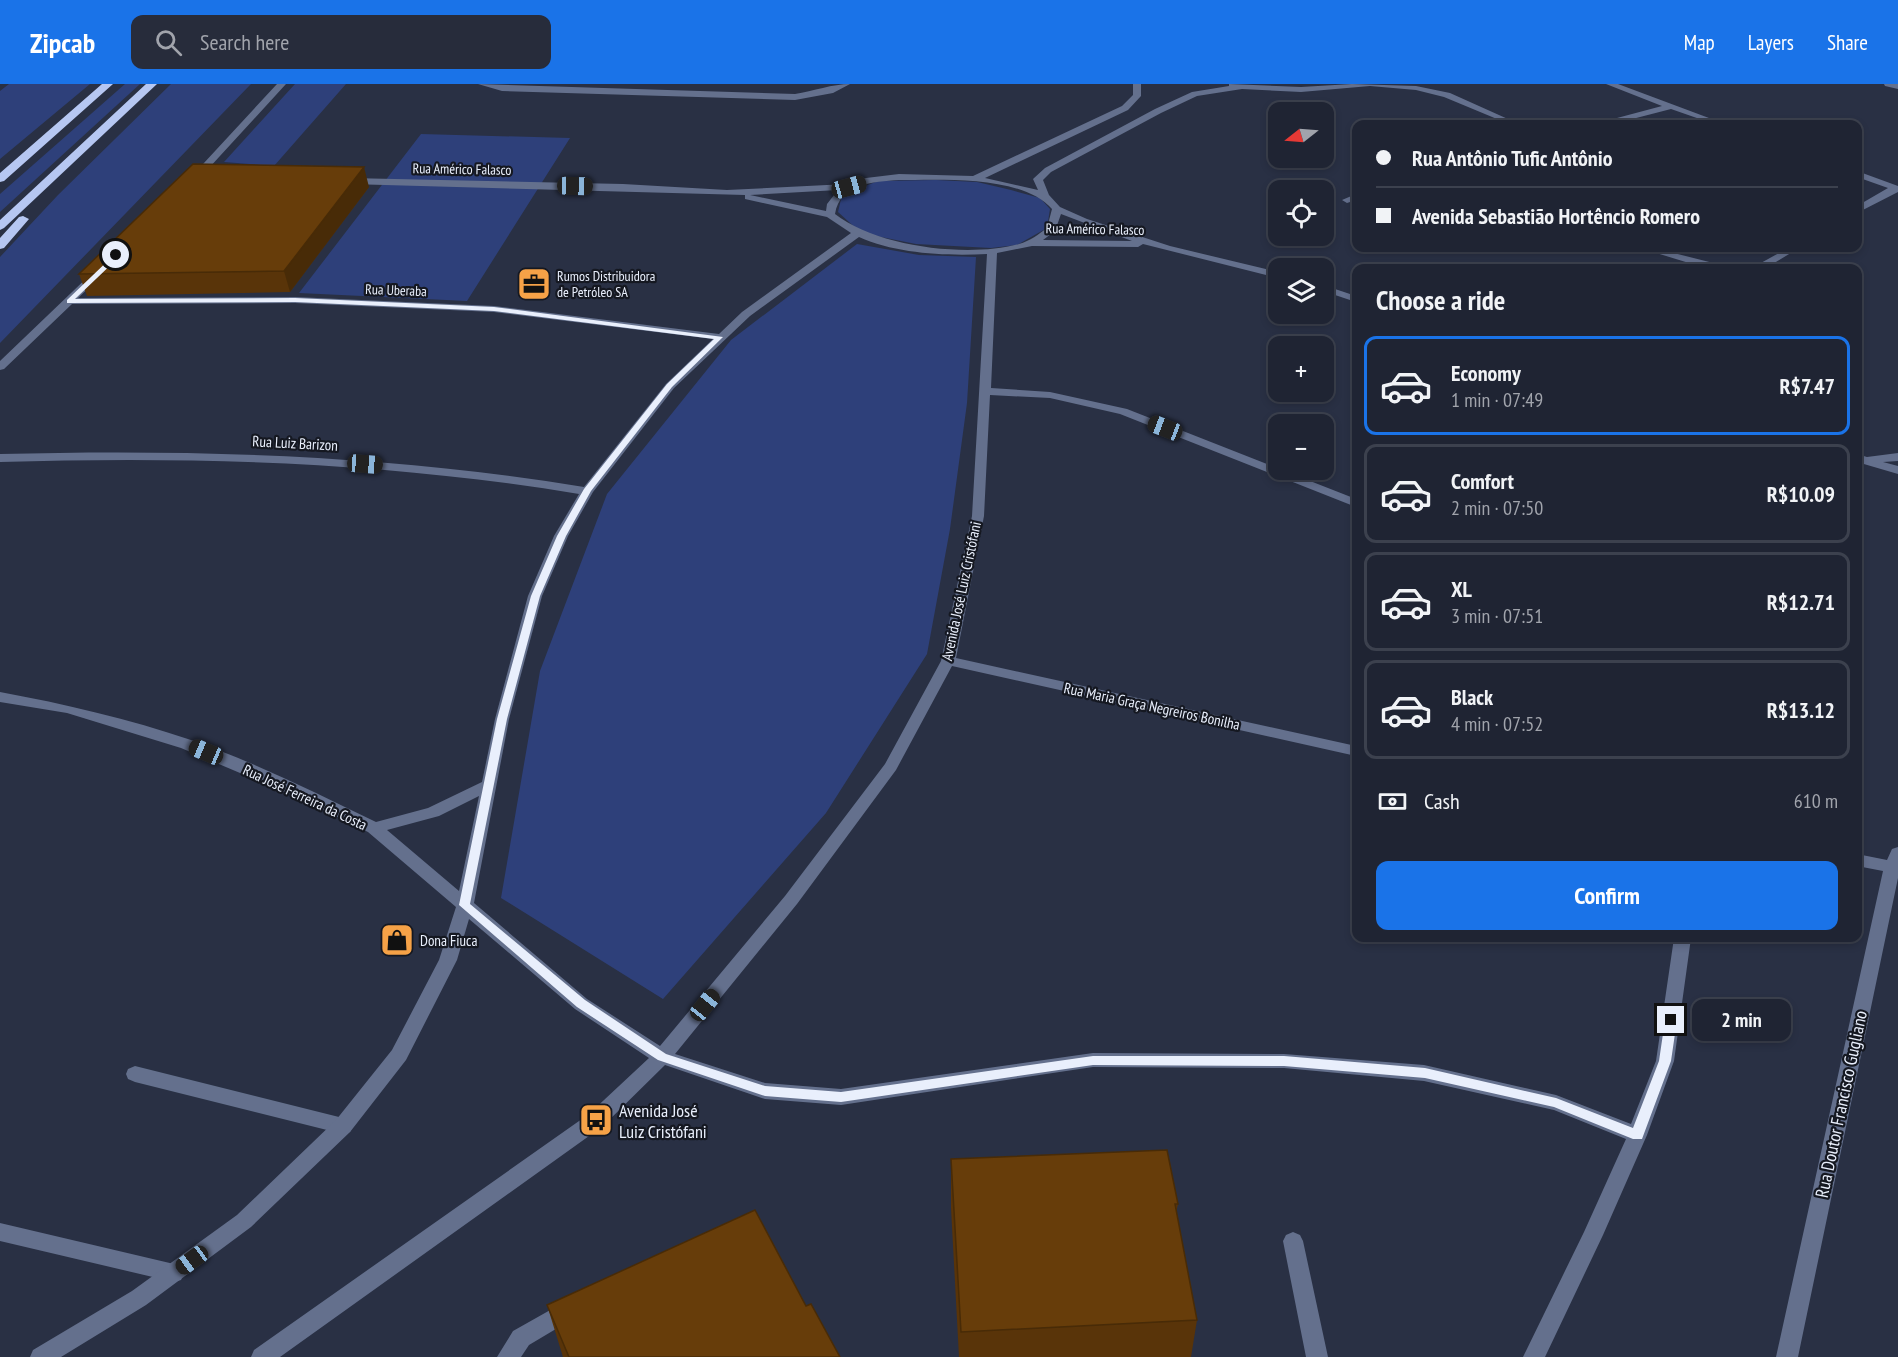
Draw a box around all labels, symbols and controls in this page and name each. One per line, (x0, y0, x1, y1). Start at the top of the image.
search box (131, 15, 551, 69)
text: Zipcab (30, 24, 95, 61)
icon: search (152, 26, 185, 59)
text: Search here (200, 28, 289, 56)
text: Map (1684, 29, 1715, 56)
text: Layers (1748, 29, 1794, 56)
text: Share (1827, 29, 1868, 56)
north arrow (1268, 102, 1334, 168)
map controls (1268, 102, 1334, 480)
text: Rua Antônio Tufic Antônio (1412, 144, 1613, 172)
street label: Rua Américo Falasco (412, 159, 512, 179)
car (829, 174, 869, 200)
car (557, 177, 593, 195)
button: locate (1268, 180, 1334, 246)
text: Avenida Sebastião Hortêncio Romero (1412, 202, 1700, 230)
street label: Rua Américo Falasco (1045, 219, 1145, 239)
route start (102, 241, 129, 268)
button: layers (1268, 258, 1334, 324)
office icon: Rumos Distribuidora de Petróleo SA (516, 266, 552, 302)
place label: Rumos Distribuidora de Petróleo SA (557, 267, 655, 301)
street label: Rua Uberaba (365, 280, 427, 300)
text: Choose a ride (1376, 283, 1505, 317)
button: + (1268, 336, 1334, 402)
icon: car (1379, 359, 1433, 413)
text: Economy (1451, 359, 1521, 387)
text: R$7.47 (1779, 372, 1835, 400)
text: 1 min · 07:49 (1451, 387, 1543, 413)
car (1145, 413, 1185, 443)
button: − (1268, 414, 1334, 480)
street label: Rua Luiz Barizon (252, 431, 338, 455)
car (346, 454, 384, 474)
icon: car (1379, 467, 1433, 521)
text: Comfort (1451, 467, 1514, 495)
text: R$10.09 (1767, 480, 1835, 508)
text: 2 min · 07:50 (1451, 495, 1543, 521)
street label: Avenida José Luiz Cristófani (937, 520, 985, 662)
icon: car (1379, 575, 1433, 629)
text: XL (1451, 575, 1472, 603)
text: R$12.71 (1767, 588, 1835, 616)
text: 3 min · 07:51 (1451, 603, 1543, 629)
street label: Rua Maria Graça Negreiros Bonilha (1062, 678, 1242, 734)
icon: car (1379, 683, 1433, 737)
text: Black (1451, 683, 1493, 711)
text: R$13.12 (1767, 696, 1835, 724)
text: 4 min · 07:52 (1451, 711, 1543, 737)
car (186, 737, 226, 767)
street label: Rua José Ferreira da Costa (240, 760, 370, 834)
icon: cash (1376, 785, 1409, 818)
text: Cash (1424, 787, 1460, 815)
text: 610 m (1794, 788, 1838, 814)
button: Confirm (1376, 861, 1838, 930)
shop icon: Dona Fiuca (379, 922, 415, 958)
place label: Dona Fiuca (420, 931, 477, 950)
car (687, 985, 723, 1025)
callout: 2 min (1692, 999, 1791, 1041)
route end (1657, 1006, 1684, 1033)
text: 2 min (1721, 1007, 1762, 1033)
street label: Rua Doutor Francisco Gugliano (1810, 1008, 1872, 1200)
place label: Avenida José Luiz Cristófani (619, 1099, 707, 1143)
bus stop icon: Avenida José Luiz Cristófani (578, 1102, 614, 1138)
car (172, 1242, 212, 1278)

